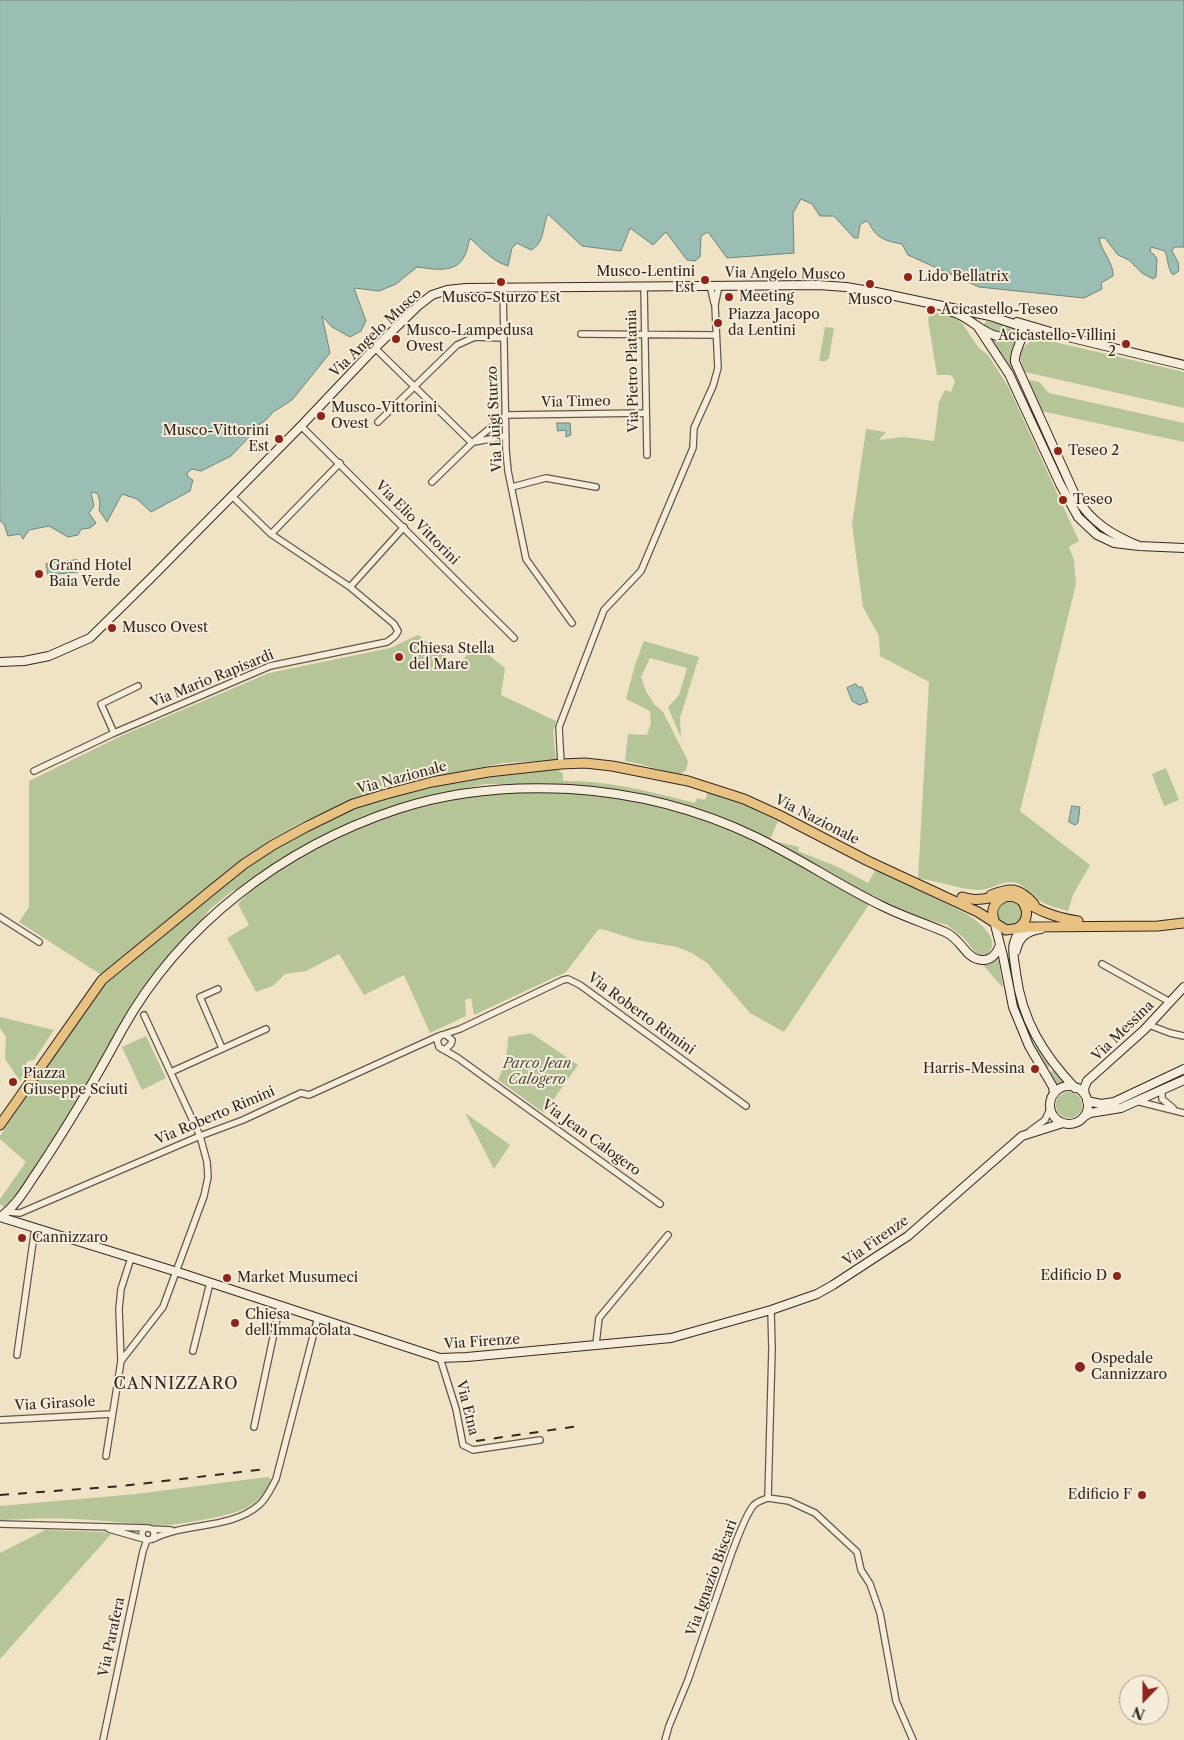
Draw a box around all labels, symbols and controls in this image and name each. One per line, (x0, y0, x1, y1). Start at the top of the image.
place label: Musco-Lentini Est (596, 264, 695, 296)
street label: Via Angelo Musco (724, 265, 846, 283)
place label: Lido Bellatrix (918, 269, 1009, 285)
marker: Lido Bellatrix (902, 271, 914, 283)
marker: Musco-Lentini Est (699, 274, 711, 286)
marker: Musco-Sturzo Est (495, 276, 507, 288)
marker: Musco (864, 278, 876, 290)
street label: Via Angelo Musco (327, 285, 425, 381)
place label: Meeting (739, 289, 794, 305)
place label: Musco-Sturzo Est (442, 290, 560, 306)
marker: Meeting (723, 291, 735, 303)
place label: Musco (848, 292, 892, 308)
place label: Acicastello-Teseo (941, 302, 1058, 318)
marker: Acicastello-Teseo (925, 304, 937, 316)
place label: Piazza Jacopo da Lentini (728, 307, 820, 340)
street label: Via Pietro Platania (624, 309, 642, 433)
marker: Piazza Jacopo da Lentini (712, 317, 724, 329)
place label: Musco-Lampedusa Ovest (406, 323, 534, 356)
place label: Acicastello-Villini 2 (998, 328, 1116, 361)
marker: Musco-Lampedusa Ovest (390, 333, 402, 345)
marker: Acicastello-Villini 2 (1120, 338, 1132, 350)
street label: Via Luigi Sturzo (484, 365, 506, 473)
street label: Via Timeo (541, 393, 611, 411)
place label: Musco-Vittorini Ovest (331, 400, 437, 432)
marker: Musco-Vittorini Ovest (315, 410, 327, 422)
place label: Musco-Vittorini Est (163, 423, 269, 456)
marker: Musco-Vittorini Est (273, 433, 285, 445)
place label: Teseo 2 (1068, 443, 1119, 459)
marker: Teseo 2 (1052, 445, 1064, 457)
street label: Via Elio Vittorini (372, 478, 462, 568)
place label: Teseo (1073, 492, 1113, 508)
marker: Teseo (1057, 494, 1069, 506)
place label: Grand Hotel Baia Verde (49, 558, 132, 590)
marker: Grand Hotel Baia Verde (33, 568, 45, 580)
place label: Musco Ovest (122, 620, 208, 636)
marker: Musco Ovest (106, 622, 118, 634)
place label: Chiesa Stella del Mare (409, 641, 495, 674)
street label: Via Mario Rapisardi (148, 647, 276, 711)
marker: Chiesa Stella del Mare (393, 651, 405, 663)
street label: Via Nazionale (355, 758, 449, 798)
street label: Via Nazionale (772, 792, 862, 848)
street label: Via Roberto Rimini (584, 969, 698, 1059)
street label: Via Messina (1088, 997, 1158, 1065)
park label: Parco Jean Calogero (503, 1056, 571, 1088)
place label: Harris-Messina (923, 1061, 1025, 1077)
marker: Harris-Messina (1029, 1063, 1041, 1075)
place label: Piazza Giuseppe Sciuti (23, 1066, 128, 1098)
marker: Piazza Giuseppe Sciuti (7, 1076, 19, 1088)
street label: Via Roberto Rimini (153, 1083, 277, 1149)
street label: Via Jean Calogero (538, 1096, 644, 1180)
street label: Via Firenze (840, 1212, 912, 1270)
place label: Cannizzaro (32, 1230, 108, 1246)
marker: Cannizzaro (16, 1232, 28, 1244)
place label: Edificio D (1040, 1268, 1107, 1284)
place label: Market Musumeci (237, 1270, 358, 1286)
marker: Edificio D (1111, 1270, 1123, 1282)
marker: Market Musumeci (221, 1272, 233, 1284)
place label: Chiesa dell'Immacolata (245, 1307, 351, 1340)
marker: Chiesa dell'Immacolata (229, 1317, 241, 1329)
street label: Via Firenze (443, 1331, 521, 1353)
place label: Ospedale Cannizzaro (1091, 1351, 1167, 1384)
marker: Ospedale Cannizzaro (1073, 1360, 1087, 1374)
district label: CANNIZZARO (112, 1374, 240, 1394)
street label: Via Etna (452, 1379, 482, 1437)
street label: Via Girasole (14, 1393, 96, 1415)
place label: Edificio F (1068, 1487, 1132, 1503)
marker: Edificio F (1136, 1489, 1148, 1501)
street label: Via Ignazio Biscari (683, 1517, 741, 1639)
street label: Via Parafera (95, 1596, 129, 1678)
north arrow (1119, 1675, 1169, 1725)
text: N (1130, 1702, 1148, 1724)

